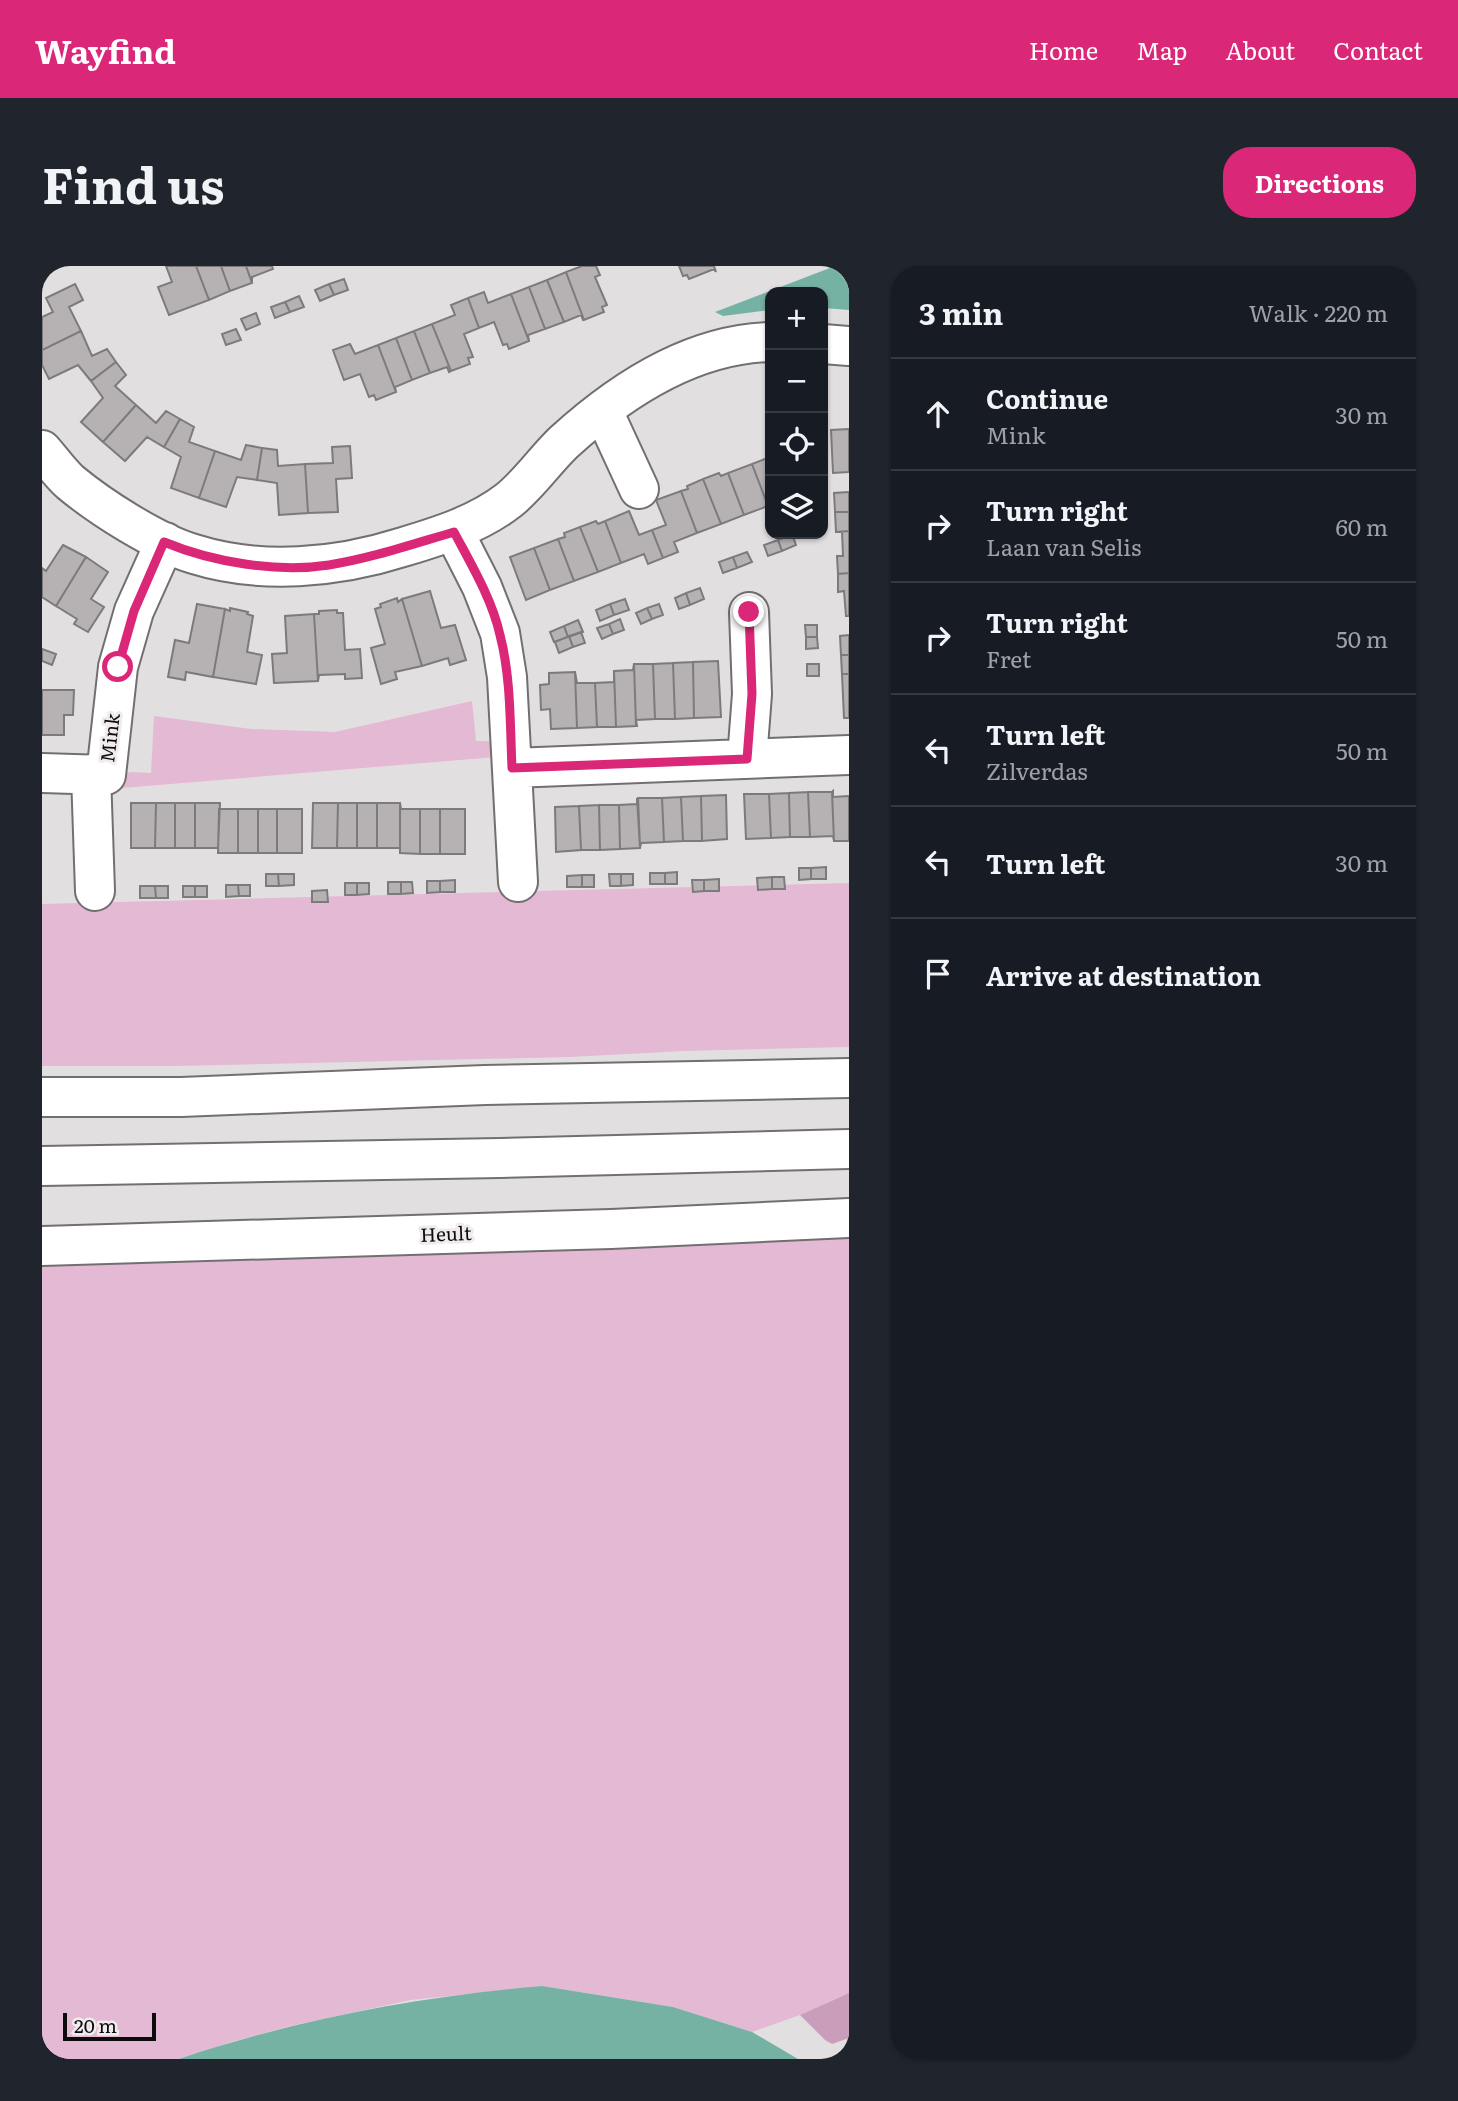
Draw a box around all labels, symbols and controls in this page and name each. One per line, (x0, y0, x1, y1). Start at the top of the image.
text: Wayfind (35, 25, 176, 74)
text: Home (1029, 32, 1098, 67)
text: Map (1136, 32, 1187, 67)
text: About (1225, 32, 1295, 67)
text: Contact (1333, 32, 1423, 67)
text: Find us (42, 146, 225, 219)
button: Directions (1223, 147, 1416, 218)
map controls (765, 287, 828, 539)
button: + (765, 287, 828, 350)
text: 3 min (919, 290, 1003, 334)
text: Walk · 220 m (1249, 295, 1388, 329)
button: − (765, 350, 828, 413)
text: Continue (986, 378, 1108, 417)
icon: ahead (919, 395, 957, 433)
text: 30 m (1335, 397, 1388, 431)
button: locate (765, 413, 828, 476)
text: Mink (986, 417, 1046, 451)
button: layers (765, 476, 828, 539)
text: Turn right (986, 490, 1128, 529)
icon: right (919, 507, 957, 545)
text: 60 m (1335, 509, 1388, 543)
text: Laan van Selis (986, 529, 1141, 563)
route end (733, 596, 764, 627)
text: Turn right (986, 602, 1128, 641)
icon: right (919, 619, 957, 657)
text: 50 m (1336, 621, 1388, 655)
text: Fret (986, 641, 1031, 675)
route start (102, 651, 133, 682)
street label: Mink (92, 711, 126, 764)
text: Turn left (986, 714, 1105, 753)
icon: left (919, 731, 957, 769)
text: 50 m (1336, 733, 1388, 767)
text: Zilverdas (986, 753, 1088, 787)
icon: left (919, 843, 957, 881)
text: Turn left (986, 843, 1105, 882)
text: 30 m (1335, 845, 1388, 879)
icon: arrive (919, 955, 957, 993)
text: Arrive at destination (986, 955, 1261, 994)
street label: Heult (420, 1218, 472, 1248)
scale bar (63, 2010, 156, 2042)
text: 20 m (74, 2011, 117, 2039)

